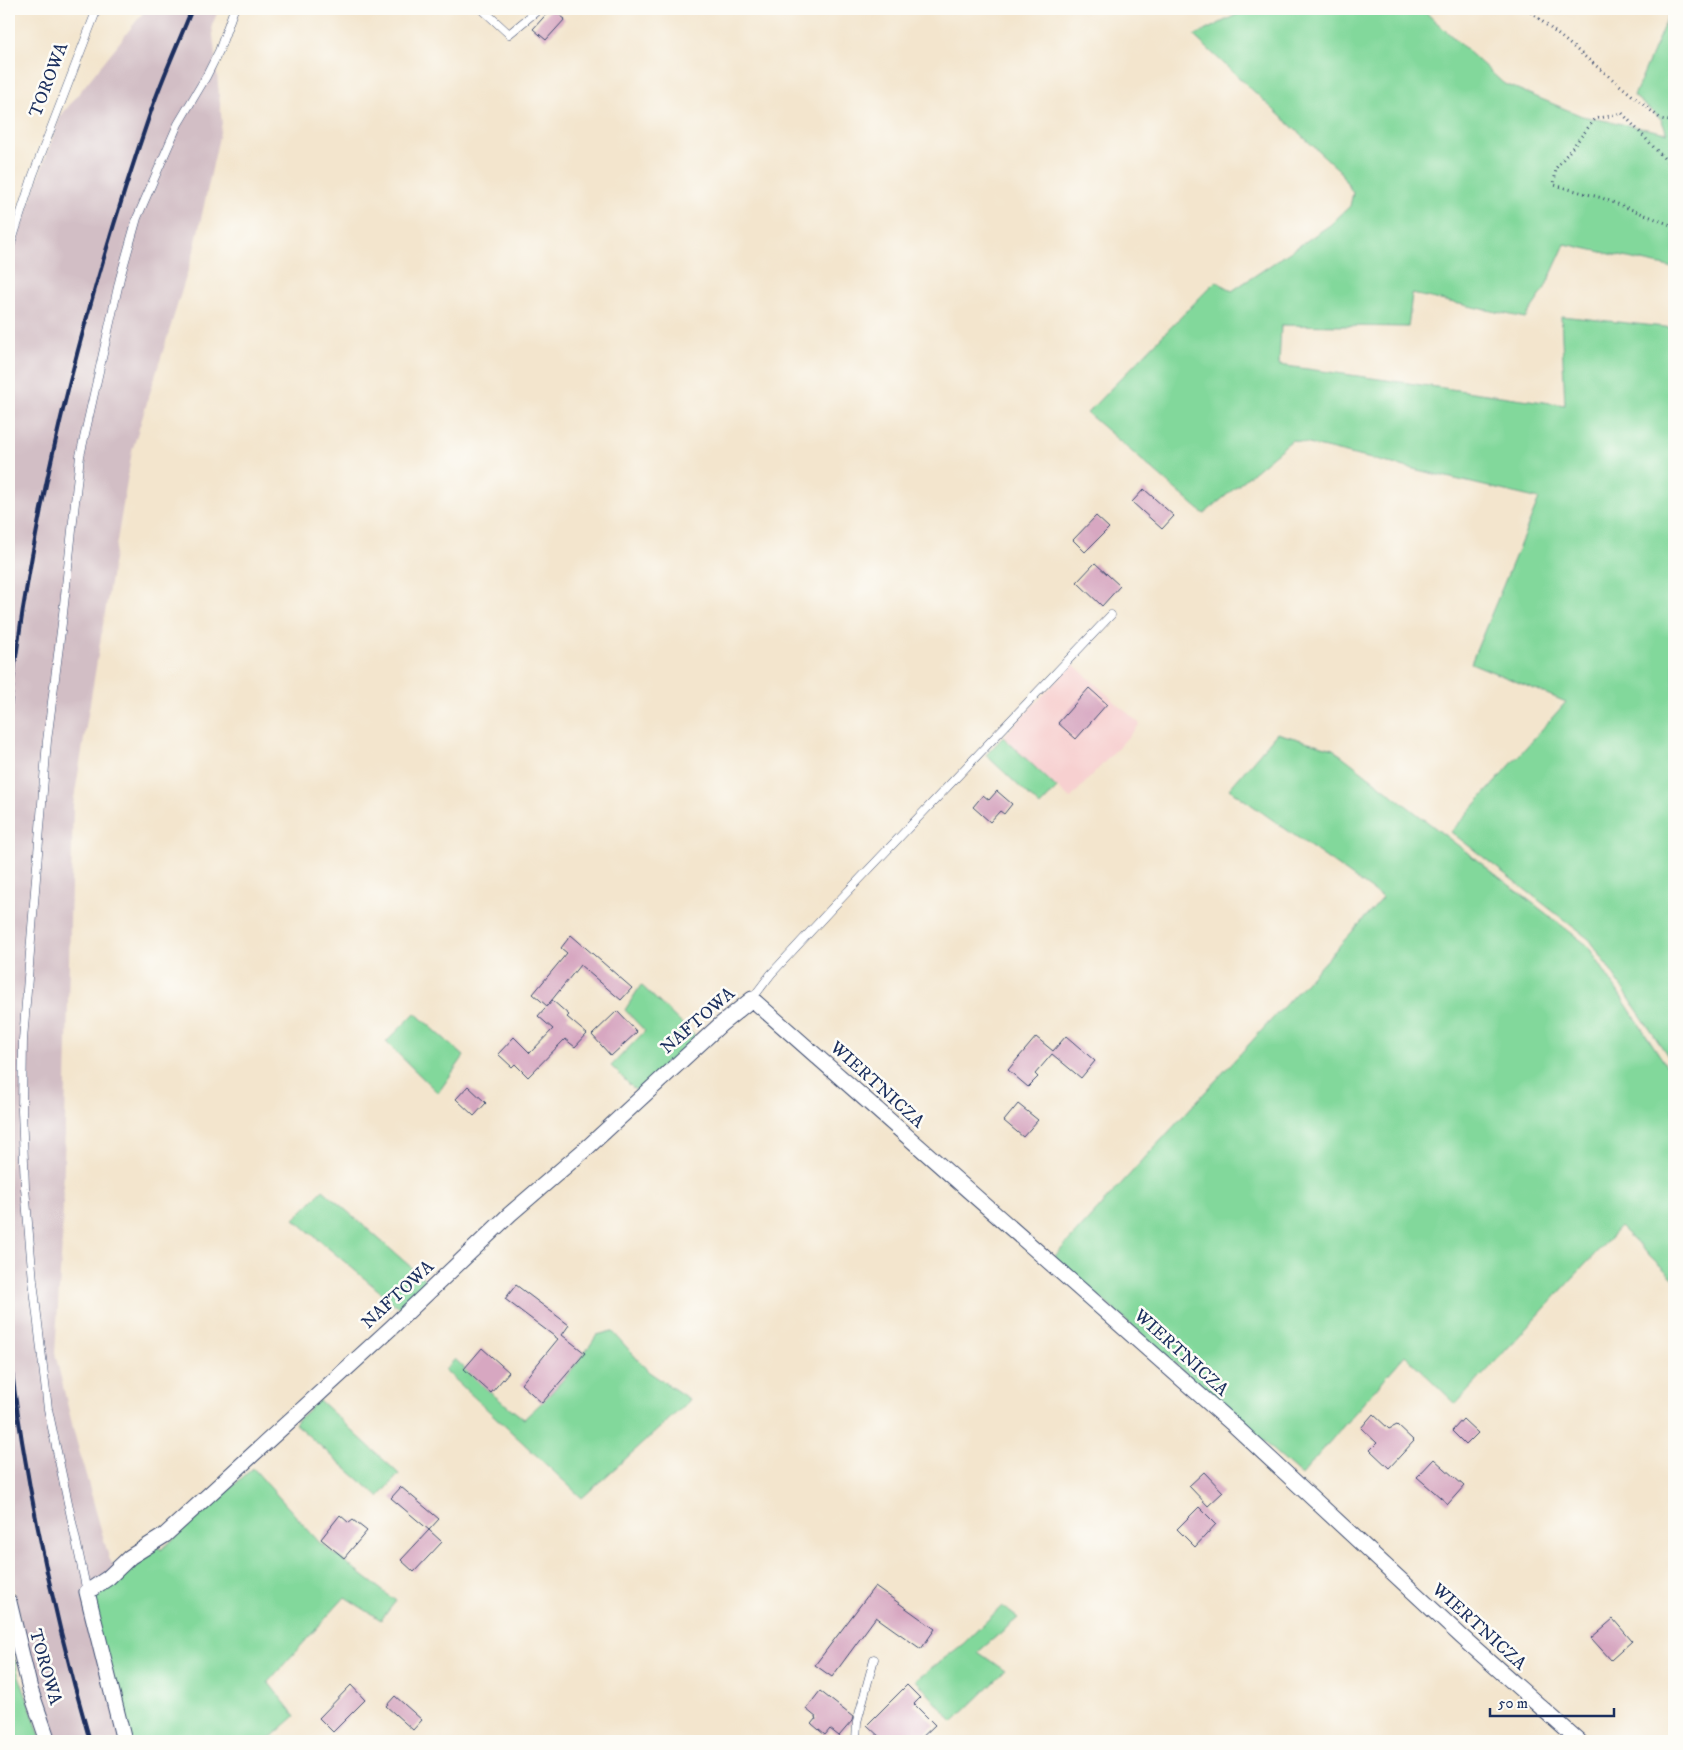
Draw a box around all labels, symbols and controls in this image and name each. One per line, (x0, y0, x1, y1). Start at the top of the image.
street label: TOROWA (25, 39, 73, 120)
street label: NAFTOWA (657, 983, 740, 1059)
street label: WIERTNICZA (825, 1036, 929, 1133)
street label: NAFTOWA (357, 1256, 439, 1334)
street label: WIERTNICZA (1129, 1304, 1233, 1401)
street label: WIERTNICZA (1427, 1578, 1531, 1675)
street label: TOROWA (24, 1626, 66, 1708)
scale bar (1490, 1685, 1614, 1717)
text: 50 m (1498, 1694, 1528, 1713)

